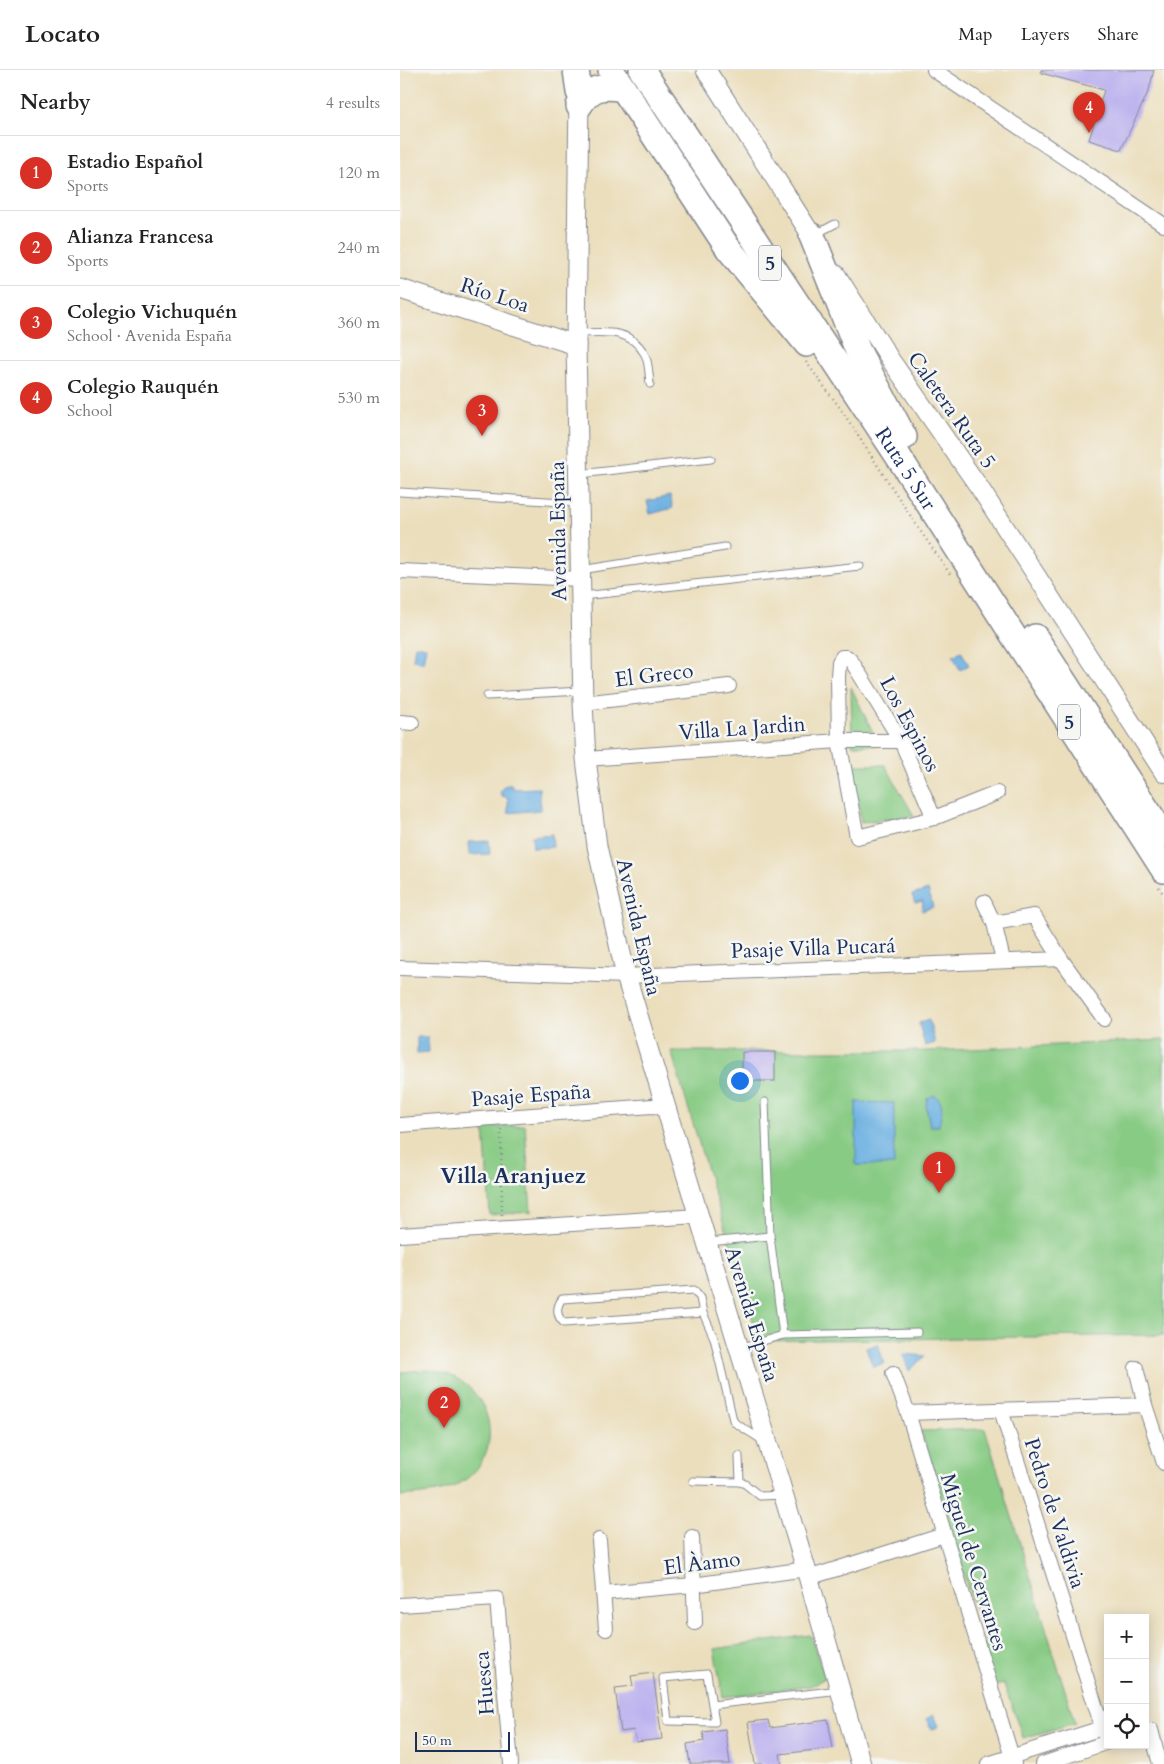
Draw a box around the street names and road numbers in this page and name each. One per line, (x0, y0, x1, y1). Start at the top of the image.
road number: 5 (759, 246, 781, 280)
street label: Río Loa (457, 271, 533, 320)
street label: Caletera Ruta 5 (900, 346, 1003, 475)
street label: Ruta 5 Sur (868, 422, 943, 516)
street label: Avenida España (543, 461, 574, 601)
street label: El Greco (613, 656, 695, 695)
street label: Los Espinos (872, 671, 947, 777)
road number: 5 (1058, 704, 1080, 740)
street label: Villa La Jardin (678, 710, 806, 747)
street label: Avenida España (609, 856, 668, 999)
street label: Pasaje Villa Pucará (730, 931, 896, 966)
street label: Pasaje España (470, 1077, 592, 1114)
street label: Avenida España (717, 1243, 786, 1385)
street label: Pedro de Valdivia (1017, 1434, 1093, 1592)
street label: Miguel de Cervantes (933, 1470, 1014, 1654)
street label: El Àamo (662, 1544, 742, 1583)
street label: Huesca (467, 1650, 502, 1716)

